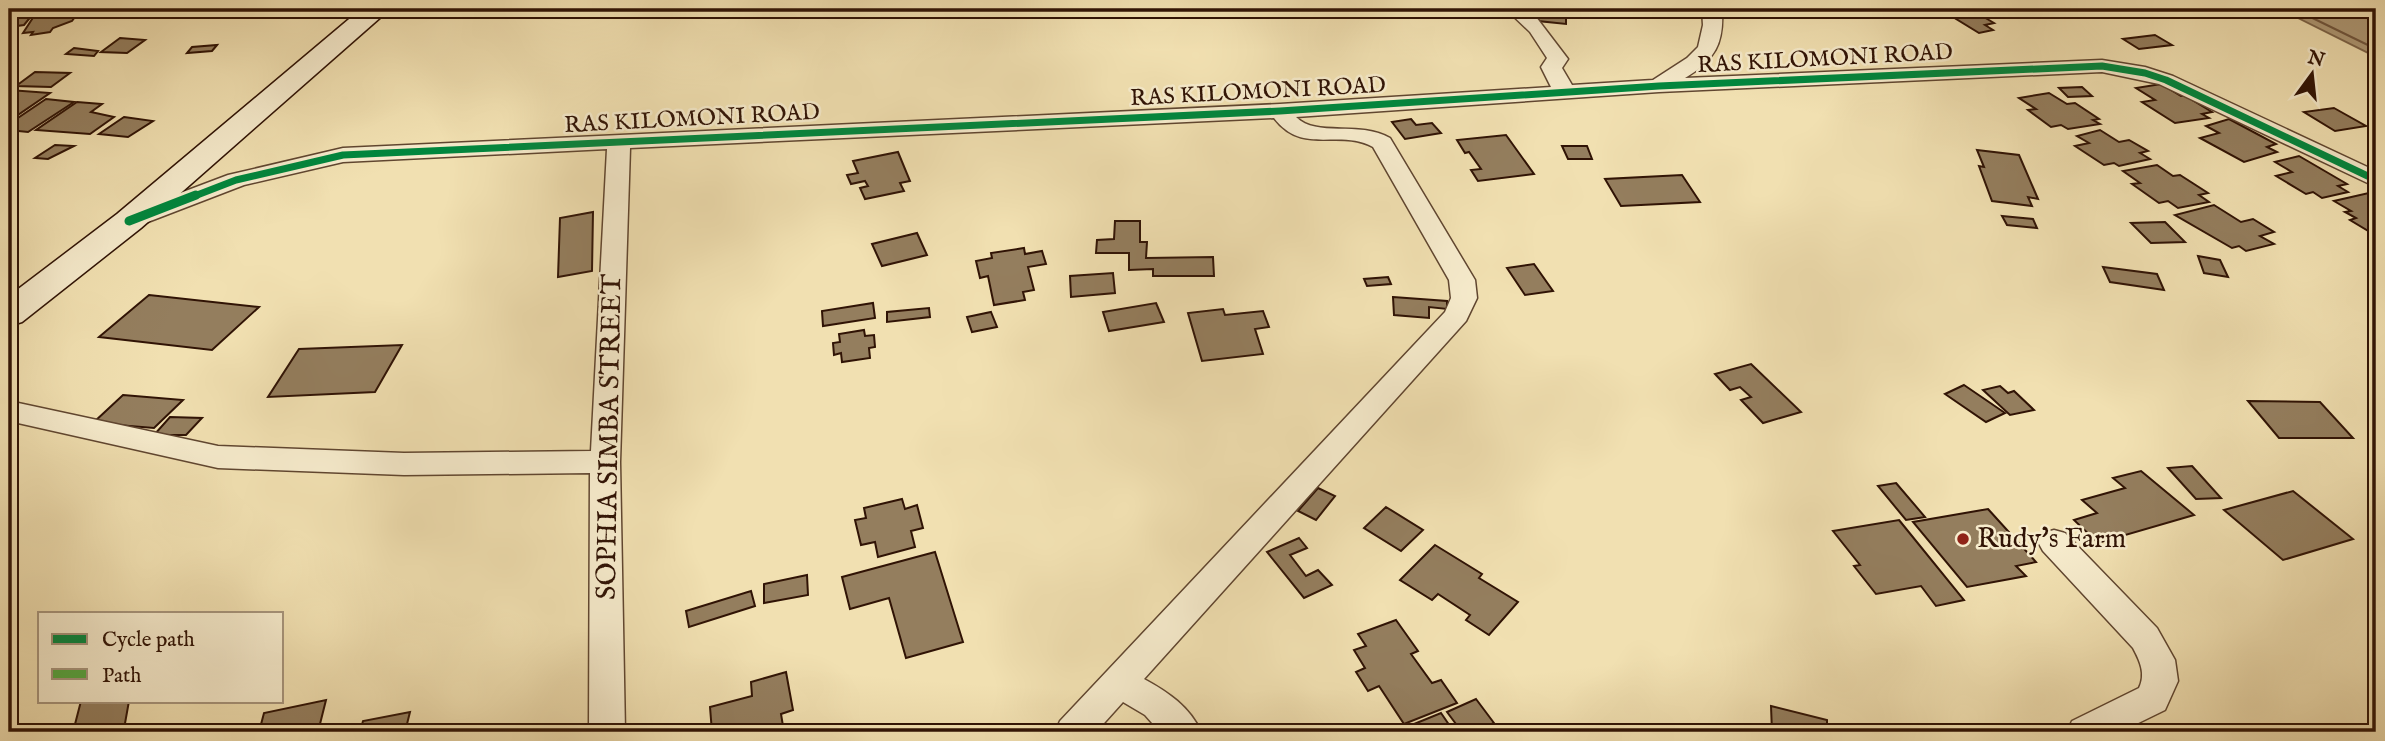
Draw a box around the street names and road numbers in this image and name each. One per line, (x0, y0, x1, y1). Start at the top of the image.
street label: RAS KILOMONI ROAD (1696, 38, 1954, 80)
street label: RAS KILOMONI ROAD (1129, 71, 1387, 113)
street label: RAS KILOMONI ROAD (563, 98, 821, 140)
street label: SOPHIA SIMBA STREET (590, 273, 630, 600)

